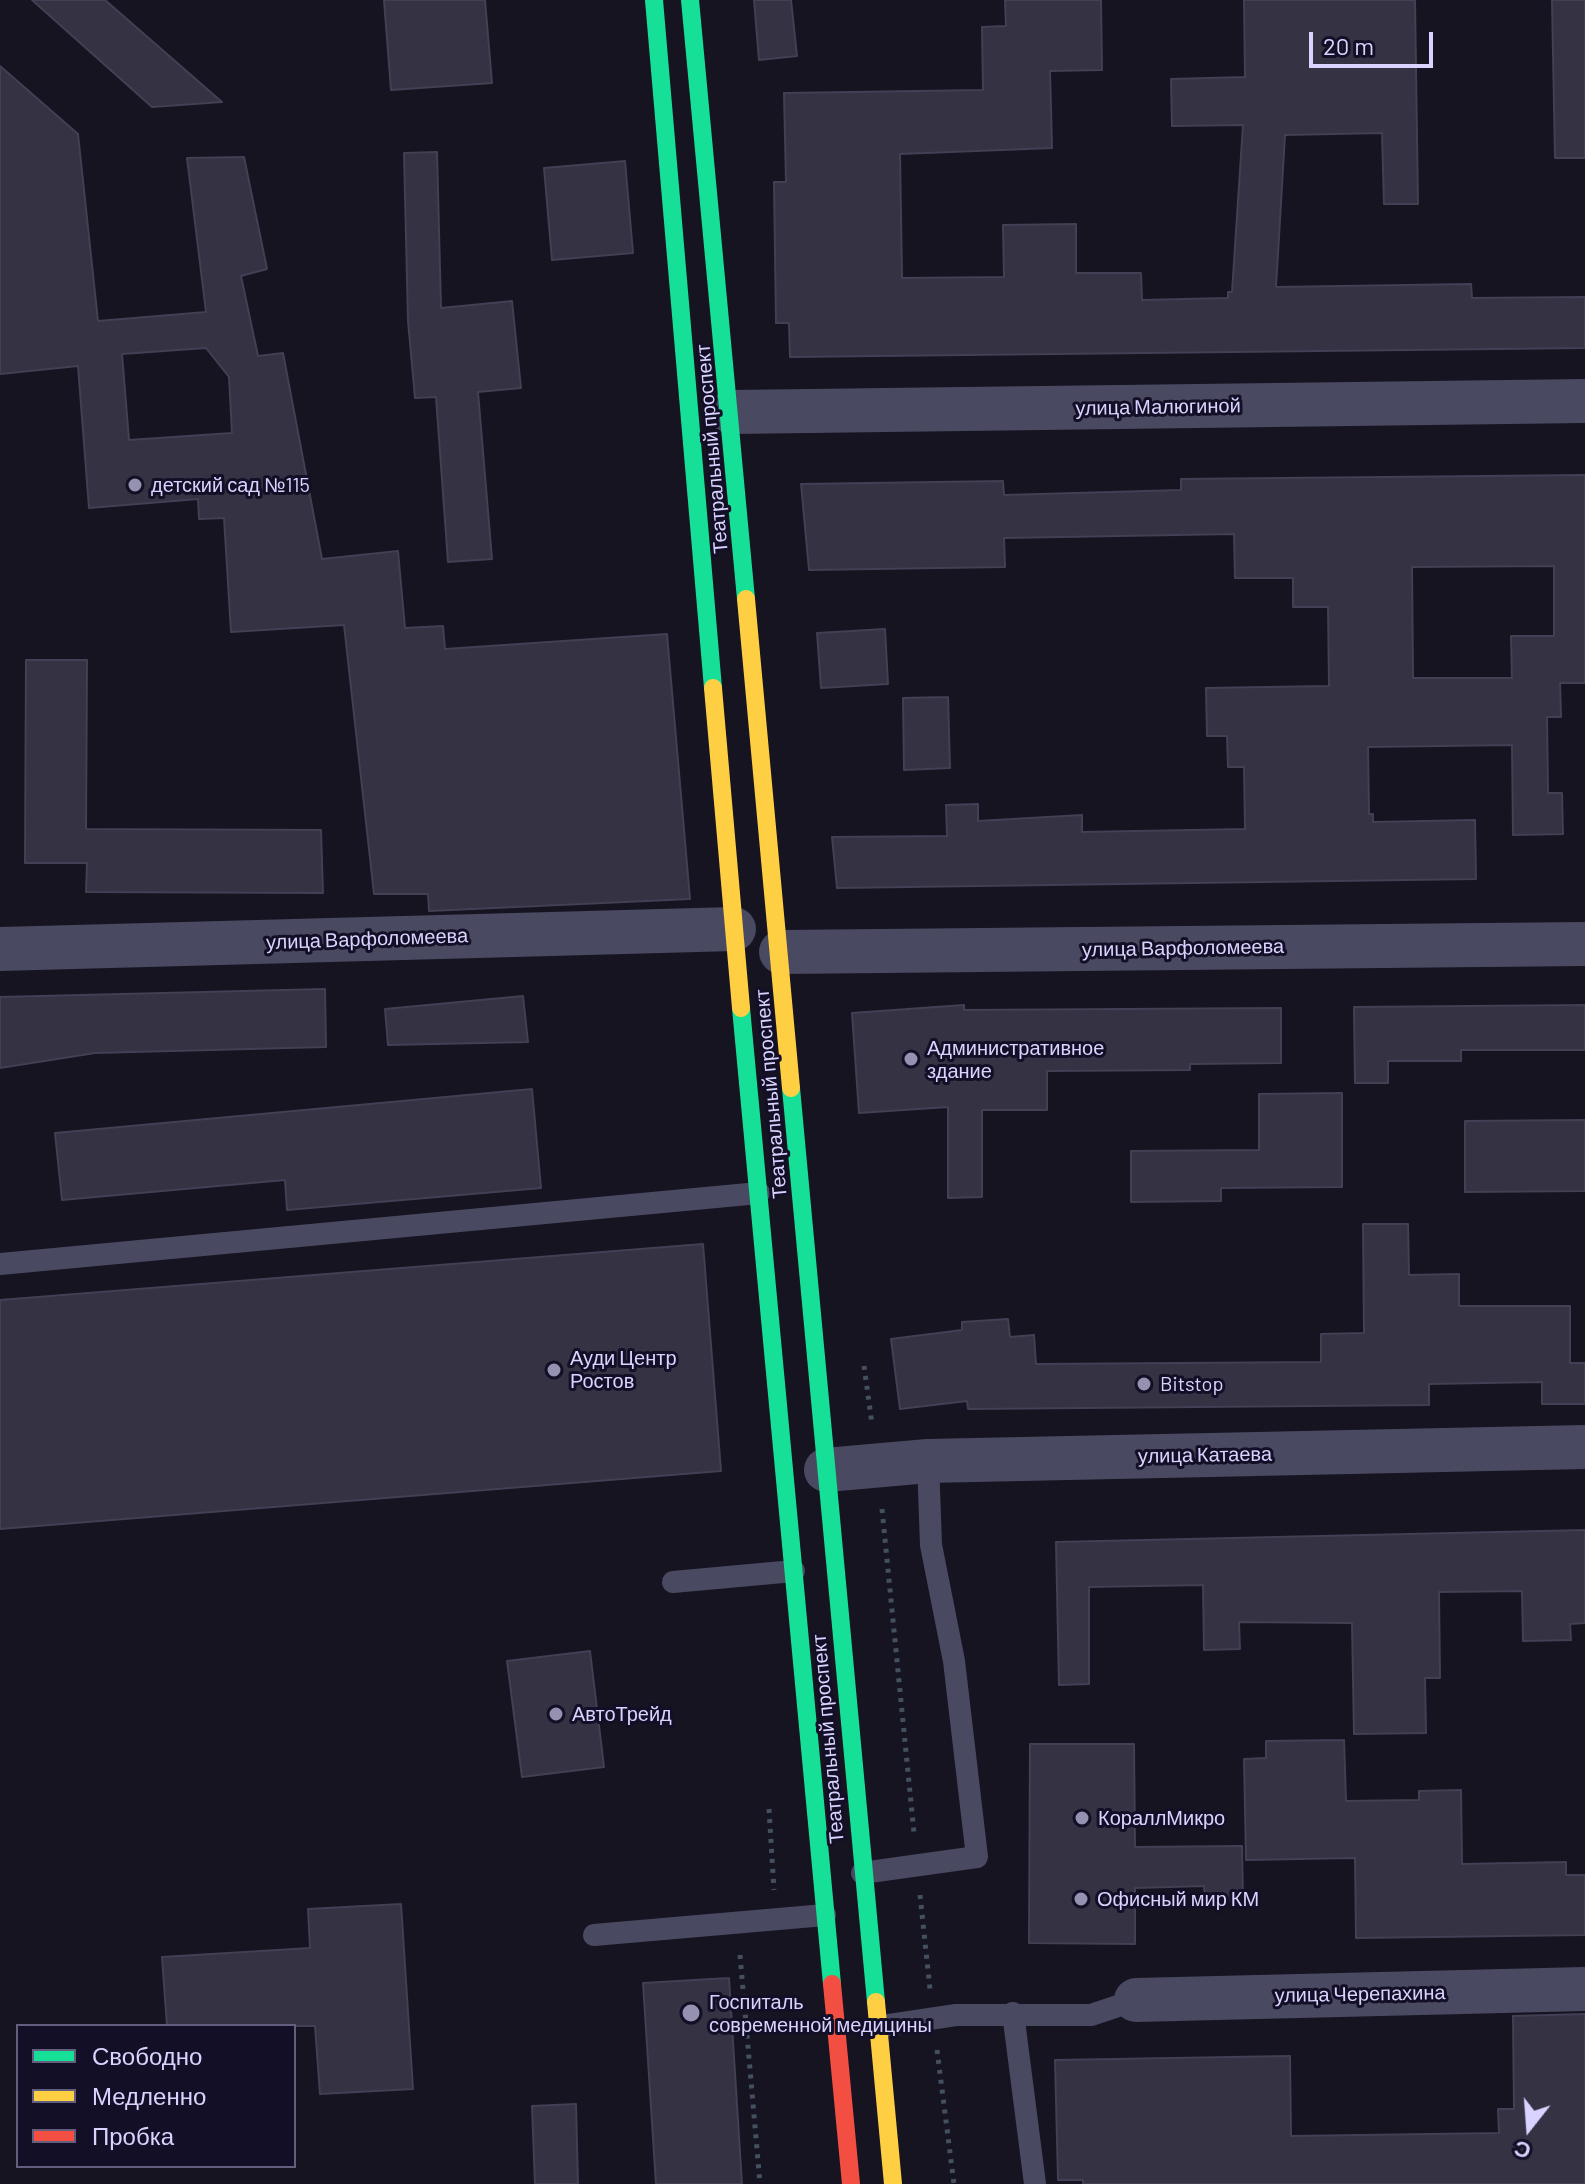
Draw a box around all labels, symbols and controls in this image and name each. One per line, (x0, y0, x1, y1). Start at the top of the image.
scale bar (1313, 16, 1437, 66)
text: 20 m (1323, 31, 1374, 60)
street label: Театральный проспект (691, 343, 733, 555)
street label: улица Малюгиной (1075, 394, 1241, 420)
place label: детский сад №115 (151, 473, 310, 497)
marker: детский сад №115 (126, 476, 144, 494)
street label: улица Варфоломеева (266, 923, 468, 955)
street label: улица Варфоломеева (1082, 934, 1284, 962)
street label: Театральный проспект (750, 988, 792, 1200)
place label: Административное здание (927, 1036, 1104, 1083)
marker: Административное здание (902, 1050, 920, 1068)
place label: Ауди Центр Ростов (570, 1346, 677, 1393)
marker: Ауди Центр Ростов (545, 1361, 563, 1379)
place label: Bitstop (1160, 1372, 1223, 1396)
marker: Bitstop (1135, 1375, 1153, 1393)
street label: улица Катаева (1138, 1442, 1272, 1468)
street label: Театральный проспект (807, 1633, 849, 1845)
place label: АвтоТрейд (572, 1702, 672, 1726)
marker: АвтоТрейд (547, 1705, 565, 1723)
place label: КораллМикро (1098, 1806, 1225, 1830)
marker: КораллМикро (1073, 1809, 1091, 1827)
place label: Офисный мир КМ (1097, 1887, 1259, 1911)
marker: Офисный мир КМ (1072, 1890, 1090, 1908)
street label: улица Черепахина (1274, 1981, 1446, 2007)
place label: Госпиталь современной медицины (709, 1990, 932, 2037)
marker: Госпиталь современной медицины (680, 2002, 702, 2024)
legend (16, 2024, 296, 2168)
text: Свободно (92, 2041, 202, 2070)
text: Медленно (92, 2081, 206, 2110)
north arrow (1489, 2088, 1569, 2168)
text: Пробка (92, 2121, 174, 2150)
text: С (1511, 2136, 1533, 2166)

